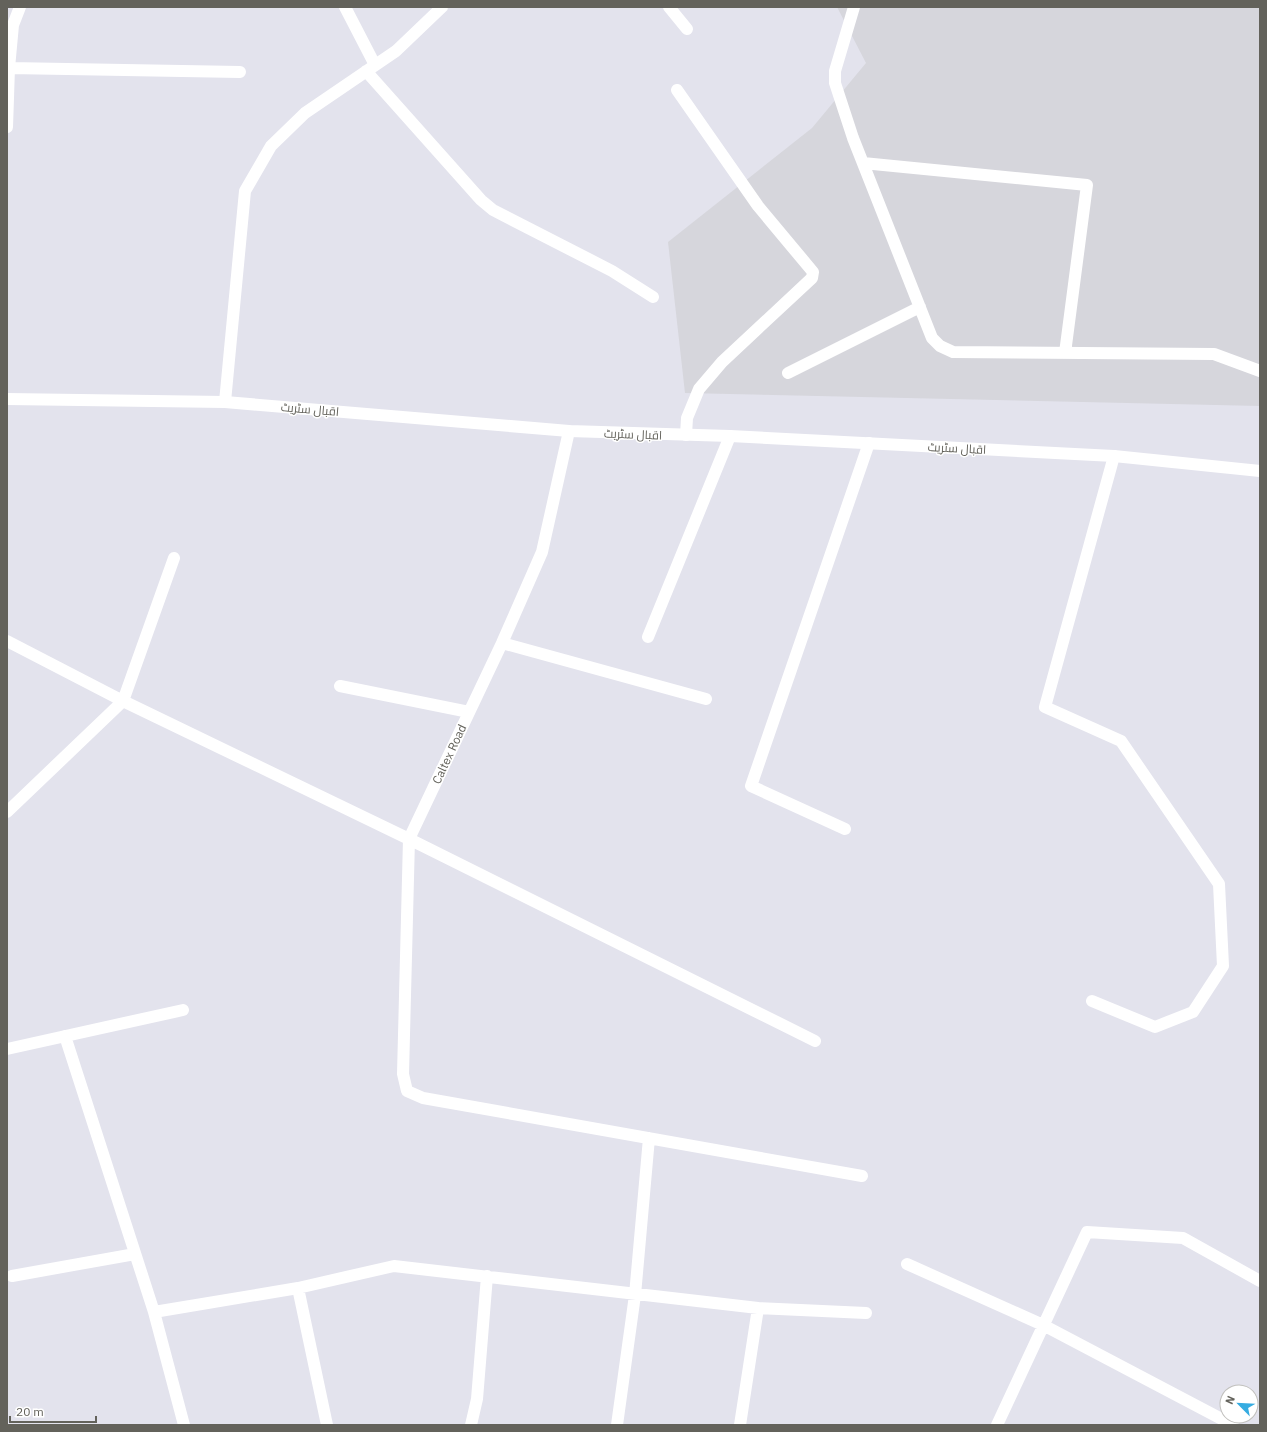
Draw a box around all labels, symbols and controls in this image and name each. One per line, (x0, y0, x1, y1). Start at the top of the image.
street label: اقبال سٹریٹ (280, 399, 340, 419)
street label: اقبال سٹریٹ (604, 425, 662, 443)
street label: اقبال سٹریٹ (927, 439, 987, 457)
street label: Caltex Road (429, 722, 469, 786)
north arrow (1219, 1384, 1259, 1424)
text: N (1222, 1393, 1238, 1406)
scale bar (10, 1398, 96, 1424)
text: 20 m (16, 1404, 44, 1419)

